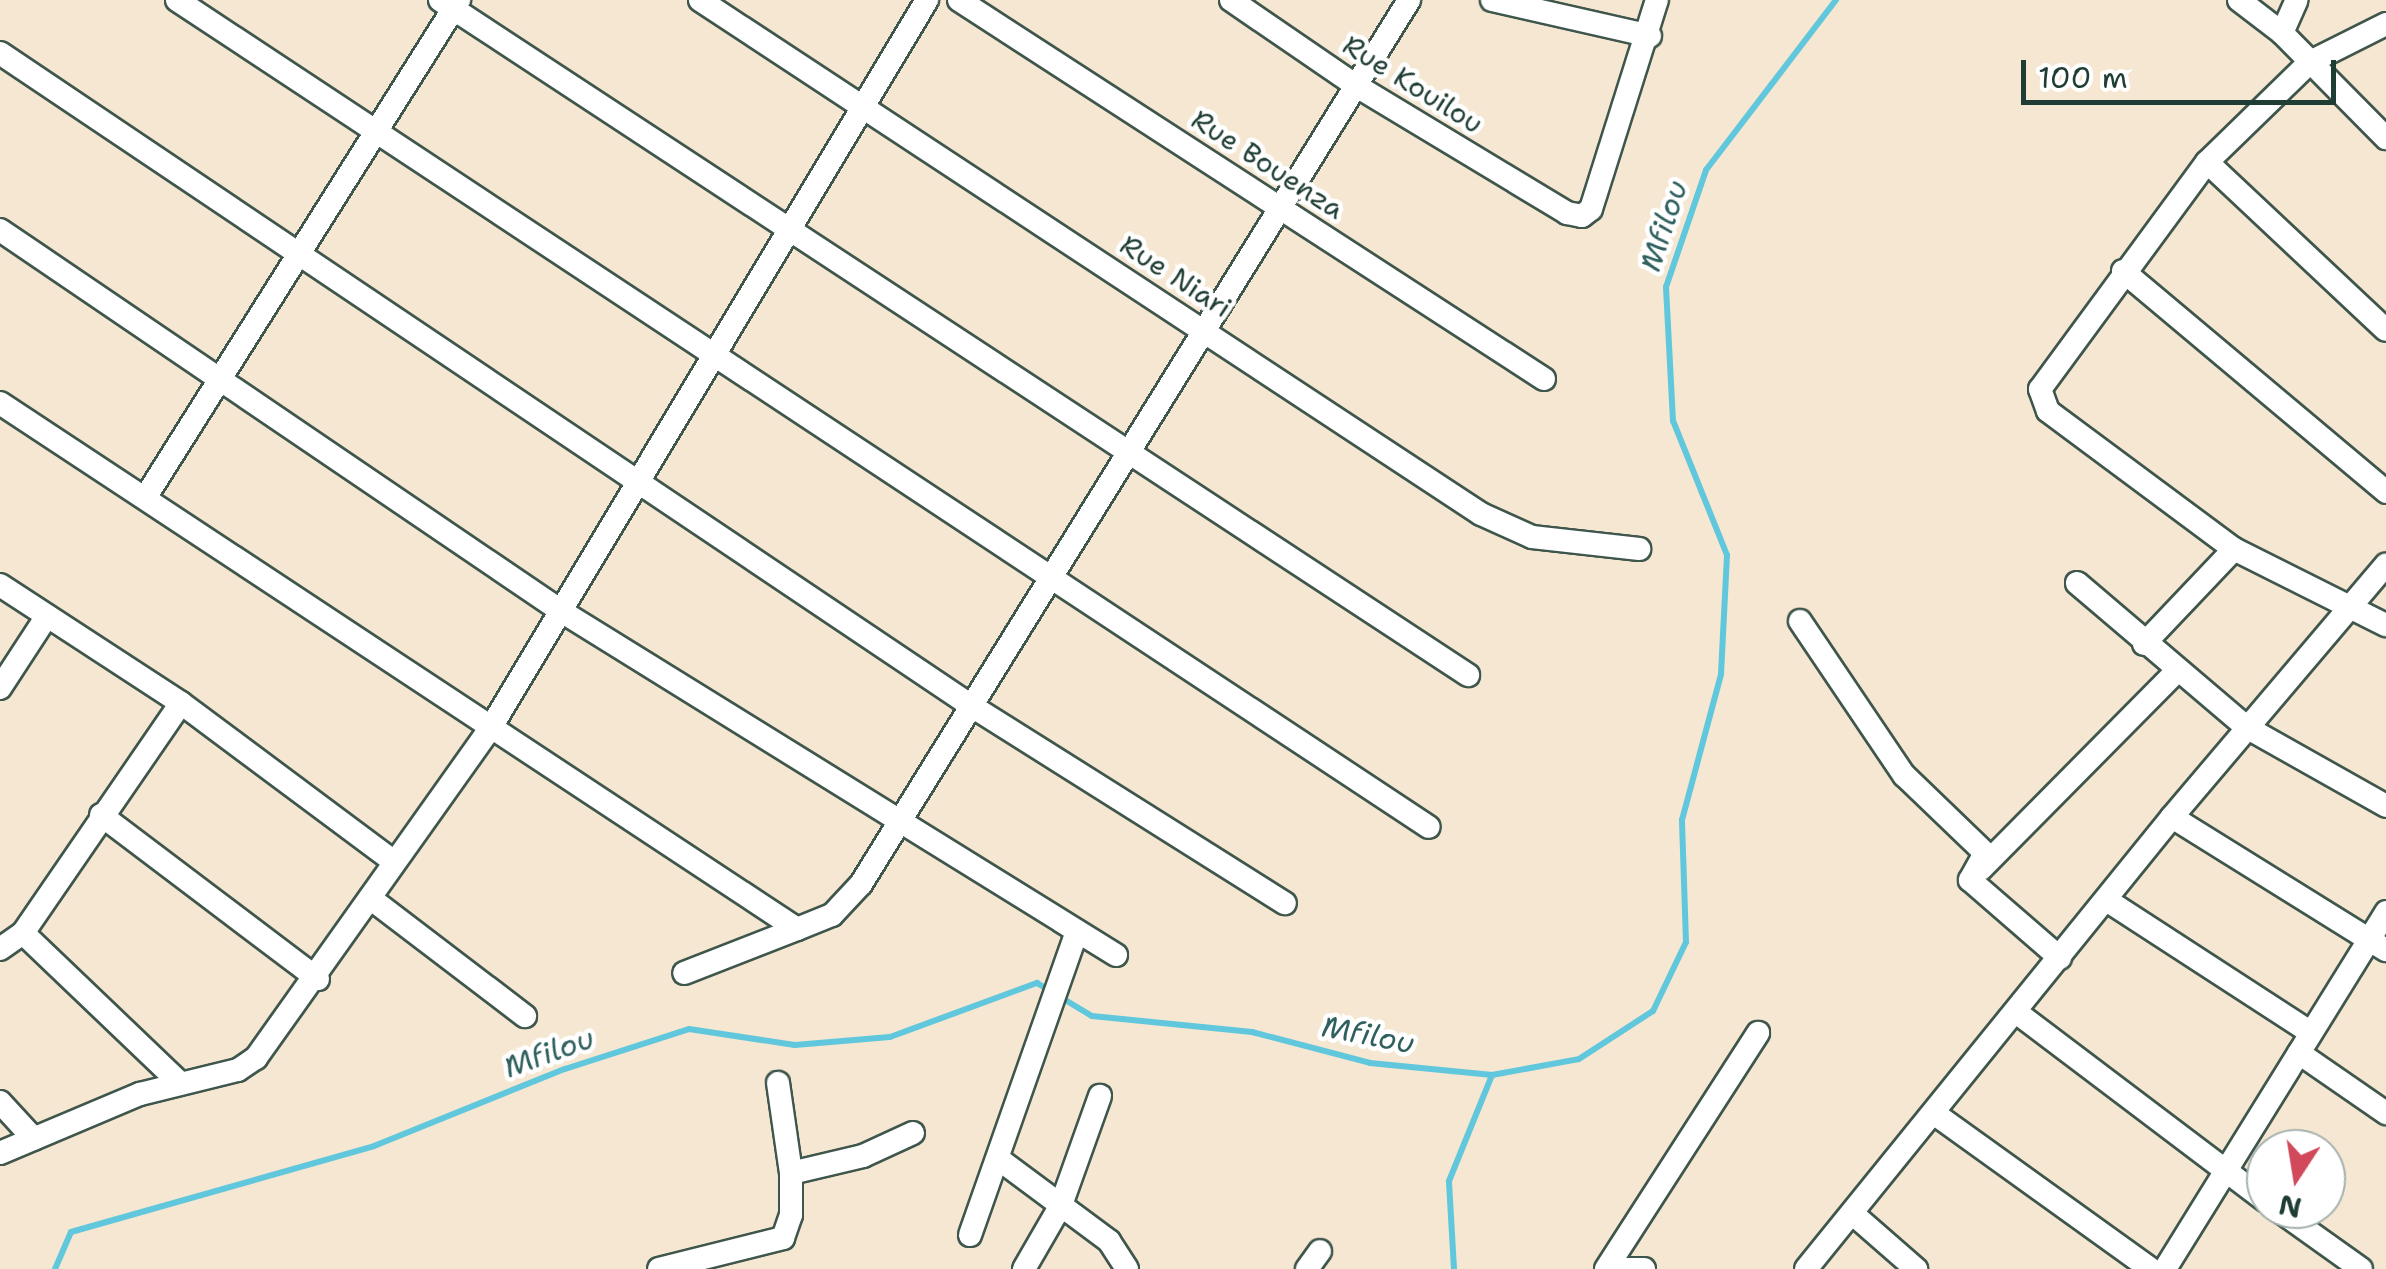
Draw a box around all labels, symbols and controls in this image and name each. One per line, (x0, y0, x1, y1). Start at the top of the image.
street label: Rue Kouilou (1337, 28, 1489, 140)
scale bar (2026, 40, 2341, 102)
text: 100 m (2038, 57, 2128, 98)
street label: Rue Bouenza (1185, 102, 1351, 226)
water label: Mfilou (1632, 176, 1696, 276)
street label: Rue Niari (1114, 228, 1238, 324)
water label: Mfilou (1319, 1008, 1417, 1062)
water label: Mfilou (499, 1020, 599, 1086)
north arrow (2246, 1129, 2346, 1229)
text: N (2275, 1185, 2305, 1227)

